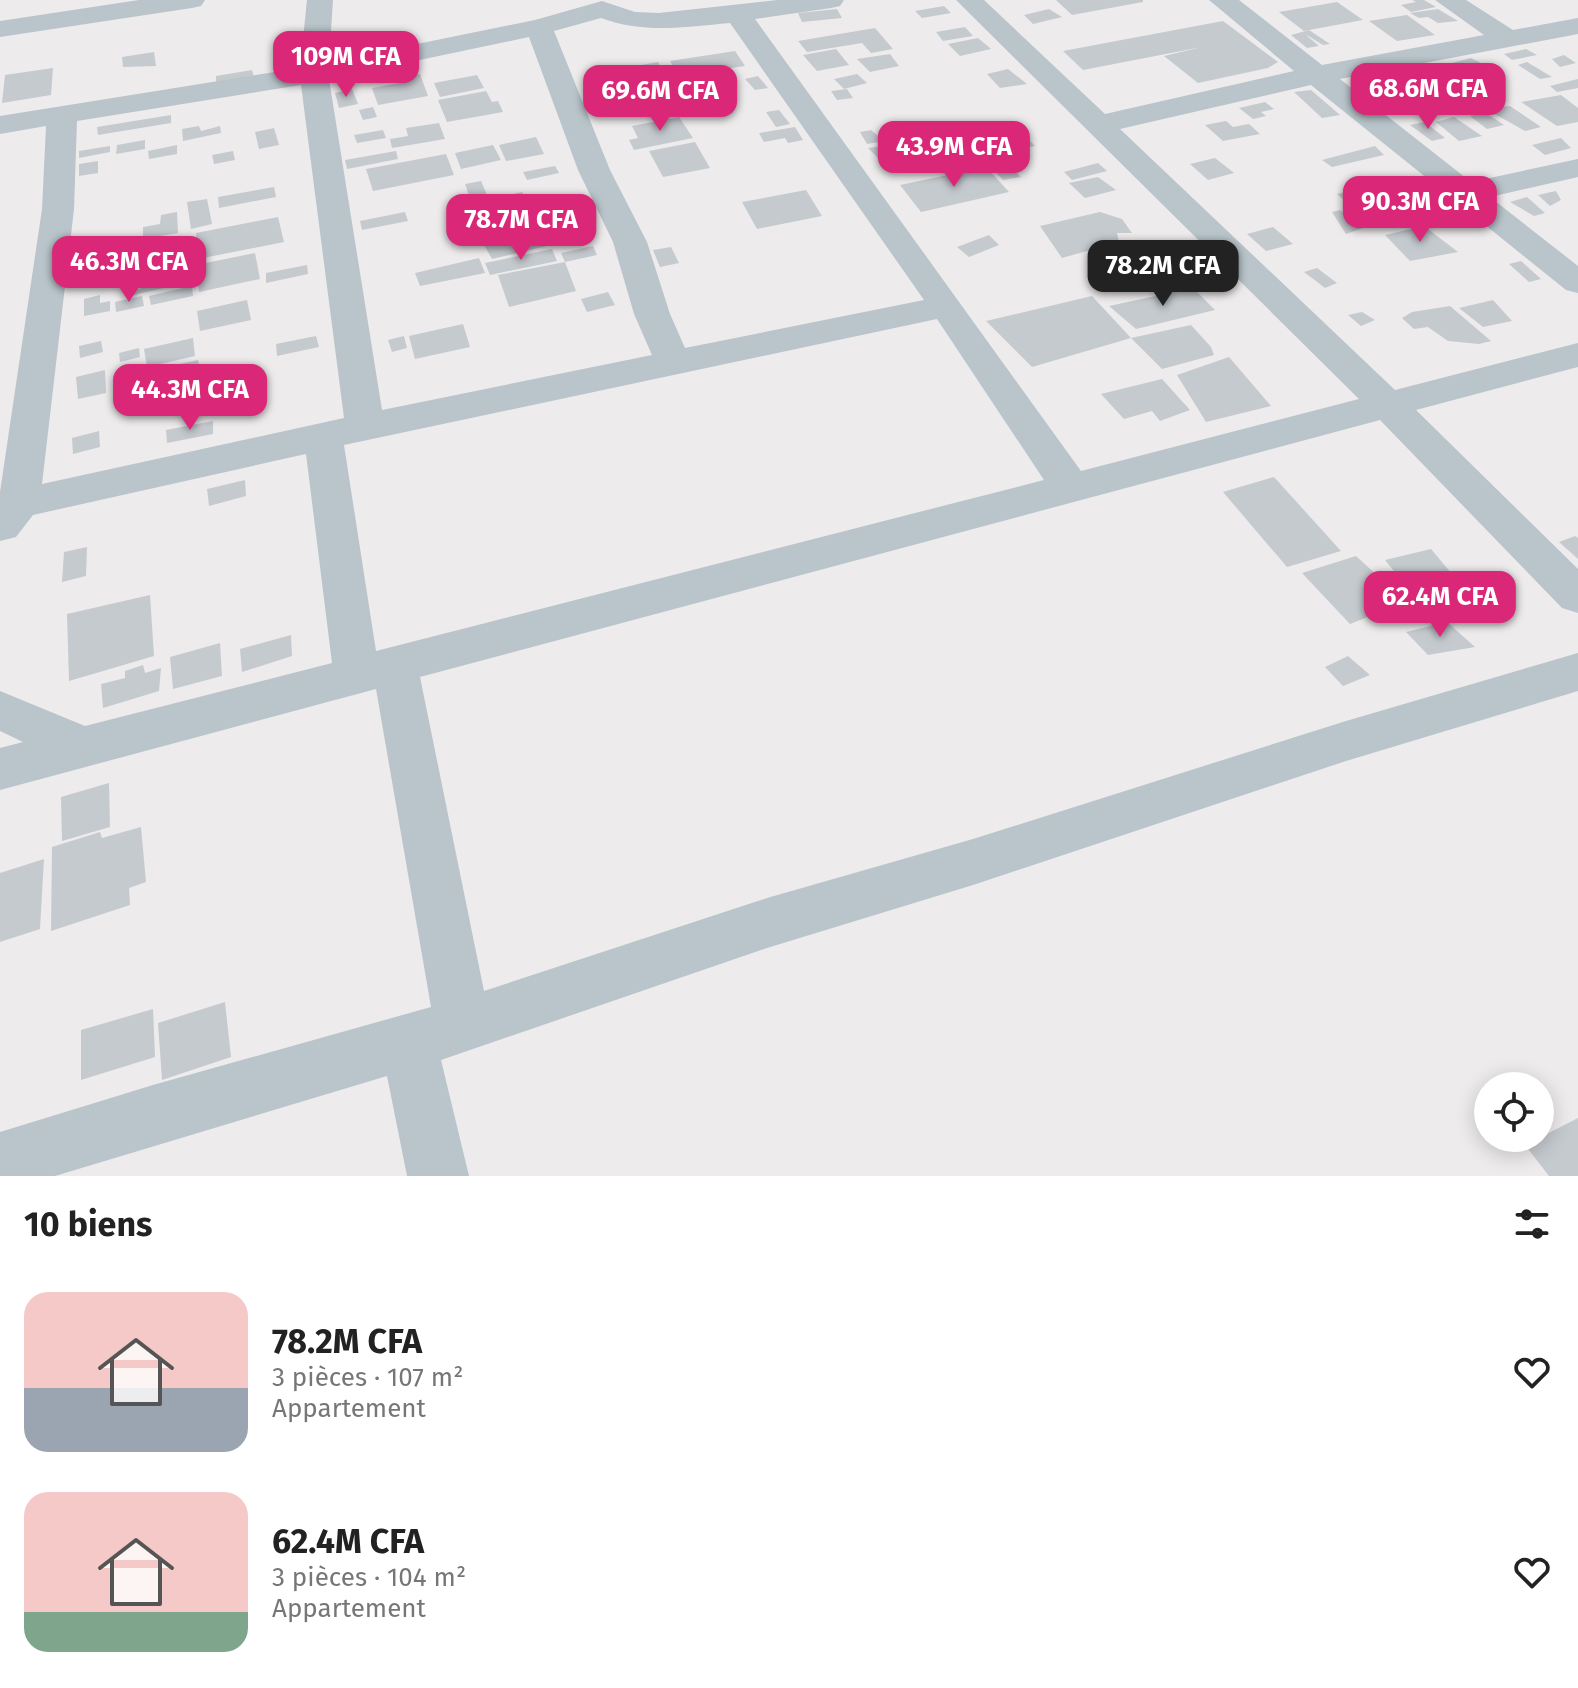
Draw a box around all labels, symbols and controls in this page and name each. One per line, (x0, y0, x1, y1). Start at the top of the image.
pin: 109M CFA (263, 31, 429, 99)
text: 109M CFA (291, 41, 401, 72)
pin: 68.6M CFA (1336, 63, 1520, 131)
pin: 69.6M CFA (568, 65, 752, 133)
text: 68.6M CFA (1369, 73, 1487, 104)
text: 69.6M CFA (601, 75, 719, 106)
pin: 43.9M CFA (862, 121, 1046, 189)
text: 43.9M CFA (896, 131, 1012, 162)
pin: 90.3M CFA (1328, 176, 1512, 244)
text: 90.3M CFA (1361, 186, 1479, 217)
pin: 78.7M CFA (429, 194, 613, 262)
text: 78.7M CFA (464, 204, 578, 235)
pin: 46.3M CFA (37, 236, 221, 304)
pin: 78.2M CFA (1071, 240, 1255, 308)
text: 46.3M CFA (70, 246, 188, 277)
text: 78.2M CFA (1106, 250, 1220, 281)
pin: 44.3M CFA (98, 364, 282, 432)
text: 44.3M CFA (131, 374, 249, 405)
pin: 62.4M CFA (1348, 571, 1532, 639)
text: 62.4M CFA (1382, 581, 1498, 612)
map controls (1474, 1072, 1554, 1152)
button: locate (1474, 1072, 1554, 1152)
icon: filters (1510, 1202, 1554, 1246)
text: 10 biens (24, 1204, 152, 1245)
text: 78.2M CFA (272, 1321, 422, 1362)
icon: home (88, 1324, 184, 1420)
icon: heart (1510, 1350, 1554, 1394)
text: 3 pièces · 107 m² (272, 1362, 463, 1393)
text: Appartement (272, 1393, 426, 1424)
text: 62.4M CFA (272, 1521, 424, 1562)
icon: home (88, 1524, 184, 1620)
icon: heart (1510, 1550, 1554, 1594)
text: 3 pièces · 104 m² (272, 1562, 466, 1593)
text: Appartement (272, 1593, 426, 1624)

